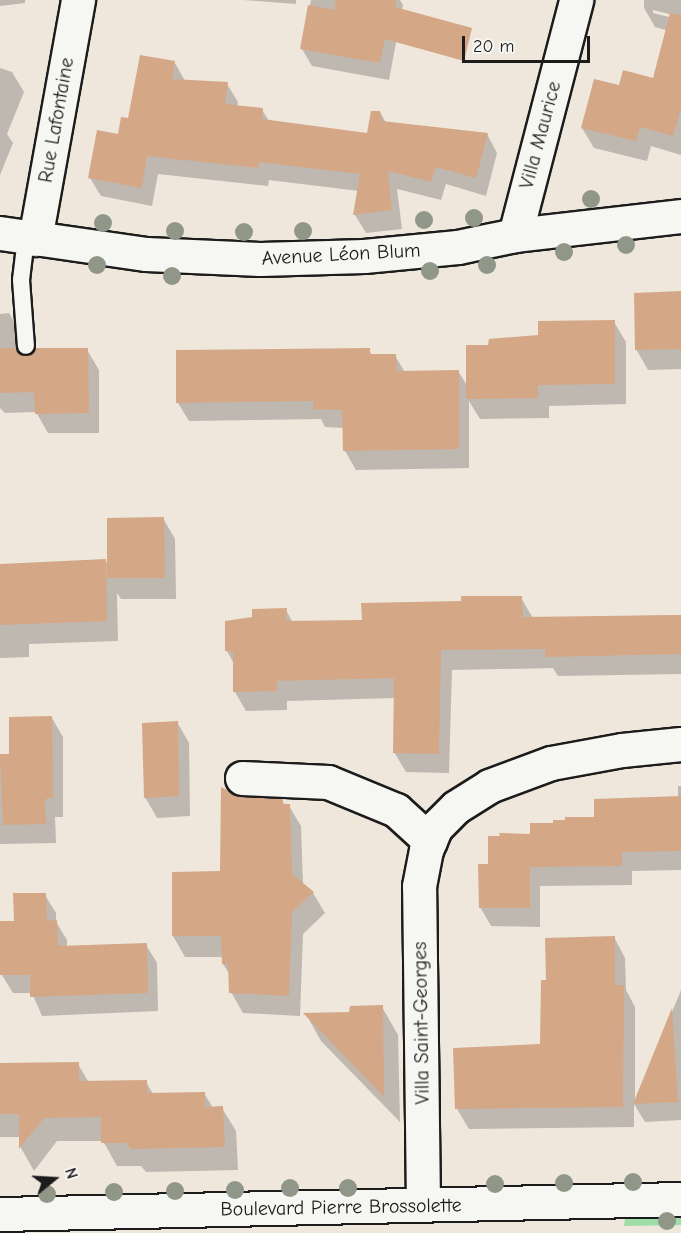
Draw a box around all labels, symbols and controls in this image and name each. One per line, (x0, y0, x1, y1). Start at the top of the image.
scale bar (465, 24, 592, 62)
text: 20 m (473, 36, 514, 57)
street label: Rue Lafontaine (33, 55, 79, 185)
street label: Villa Maurice (514, 79, 566, 191)
street label: Avenue Léon Blum (261, 238, 421, 270)
street label: Villa Saint-Georges (408, 941, 434, 1105)
north arrow (24, 1149, 84, 1209)
text: N (61, 1166, 81, 1181)
street label: Boulevard Pierre Brossolette (220, 1193, 462, 1221)

